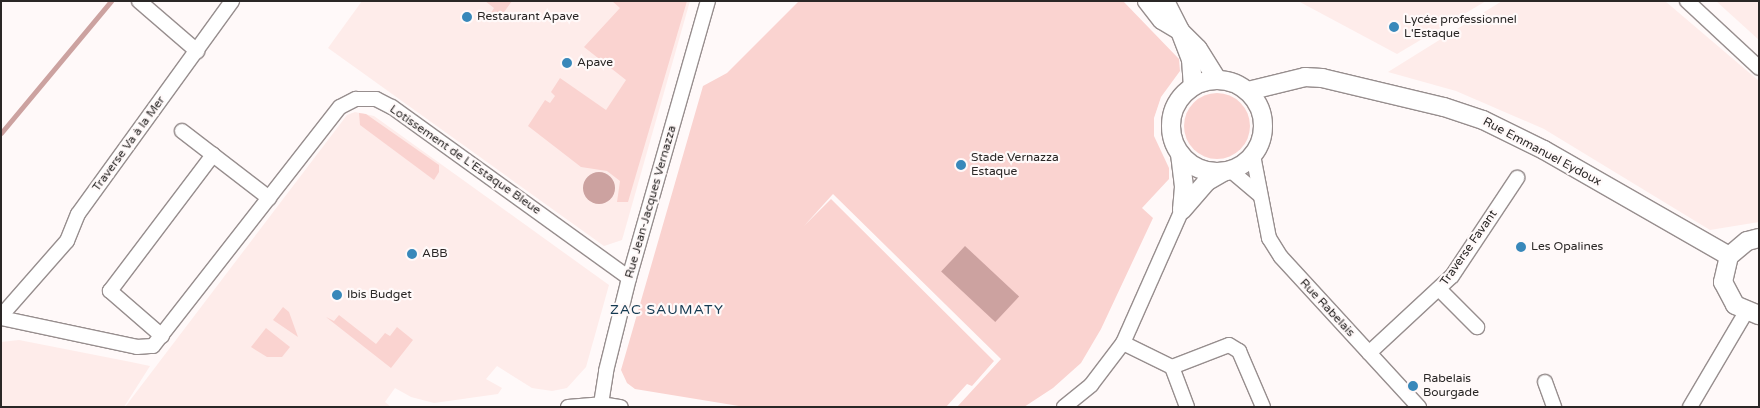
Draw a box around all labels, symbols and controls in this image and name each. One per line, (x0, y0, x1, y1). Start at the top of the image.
place label: Restaurant Apave (477, 10, 579, 24)
marker: Restaurant Apave (461, 11, 473, 23)
place label: Lycée professionnel L'Estaque (1404, 13, 1517, 41)
marker: Lycée professionnel L'Estaque (1388, 21, 1400, 33)
place label: Apave (577, 56, 613, 70)
marker: Apave (561, 57, 573, 69)
street label: Traverse Va à la Mer (90, 94, 168, 194)
street label: Lotissement de L'Estaque Bleue (387, 102, 543, 218)
street label: Rue Emmanuel Eydoux (1480, 115, 1604, 189)
street label: Rue Jean-Jacques Vernazza (622, 124, 680, 280)
place label: Stade Vernazza Estaque (971, 151, 1059, 179)
marker: Stade Vernazza Estaque (955, 159, 967, 171)
street label: Traverse Favant (1438, 207, 1500, 289)
place label: Les Opalines (1531, 240, 1603, 254)
marker: Les Opalines (1515, 241, 1527, 253)
place label: ABB (422, 247, 448, 261)
marker: ABB (406, 248, 418, 260)
street label: Rue Rabelais (1297, 276, 1357, 340)
place label: Ibis Budget (347, 288, 412, 302)
marker: Ibis Budget (331, 289, 343, 301)
district label: ZAC SAUMATY (609, 302, 725, 318)
place label: Rabelais Bourgade (1423, 372, 1479, 400)
marker: Rabelais Bourgade (1407, 380, 1419, 392)

